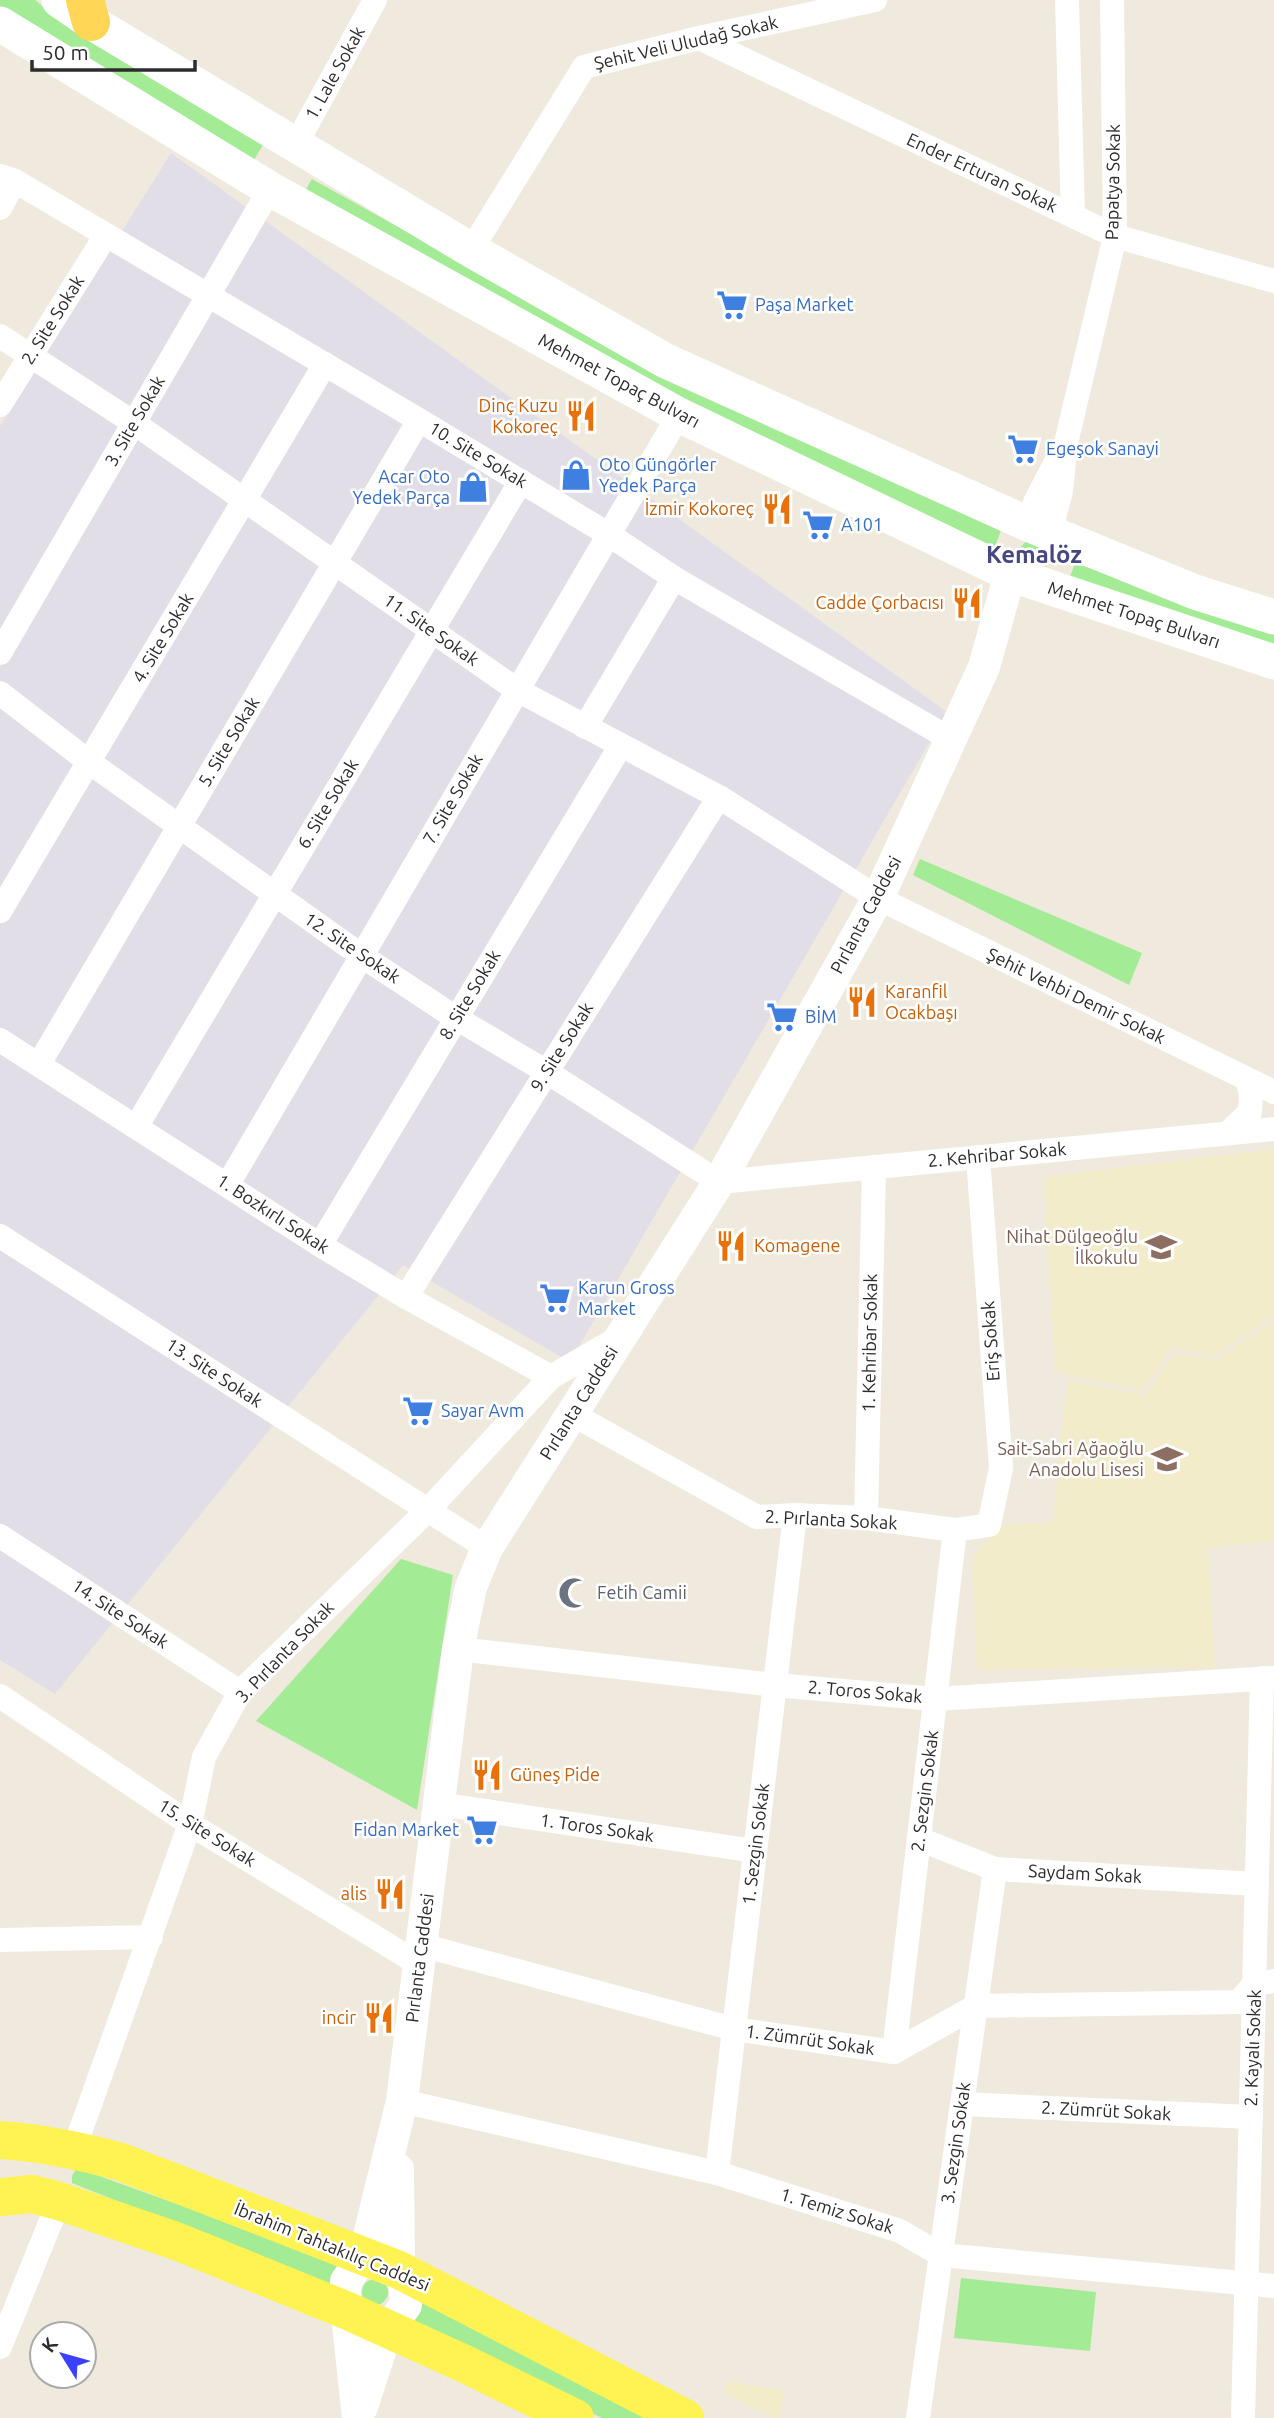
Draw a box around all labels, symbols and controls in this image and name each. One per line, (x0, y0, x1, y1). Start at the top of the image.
street label: Şehit Veli Uludağ Sokak (592, 11, 780, 73)
street label: 1. Lale Sokak (300, 22, 368, 123)
scale bar (32, 28, 194, 72)
text: 50 m (42, 40, 89, 64)
street label: Papatya Sokak (1101, 124, 1123, 240)
street label: Ender Erturan Sokak (904, 128, 1061, 216)
street label: 2. Site Sokak (17, 271, 87, 368)
supermarket icon: Paşa Market (715, 288, 749, 322)
place label: Paşa Market (755, 294, 854, 314)
street label: Mehmet Topaç Bulvarı (535, 329, 704, 431)
street label: 3. Site Sokak (100, 372, 168, 469)
place label: Dinç Kuzu Kokoreç (478, 395, 558, 436)
restaurant icon: Dinç Kuzu Kokoreç (564, 399, 598, 433)
street label: 10. Site Sokak (426, 417, 531, 491)
supermarket icon: Egeşok Sanayi (1006, 432, 1040, 466)
place label: Egeşok Sanayi (1046, 438, 1159, 458)
place label: Oto Güngörler Yedek Parça (599, 454, 717, 495)
shop icon: Oto Güngörler Yedek Parça (559, 458, 593, 492)
place label: Acar Oto Yedek Parça (353, 466, 450, 507)
shop icon: Acar Oto Yedek Parça (456, 470, 490, 504)
restaurant icon: İzmir Kokoreç (760, 492, 794, 526)
place label: İzmir Kokoreç (645, 498, 754, 518)
supermarket icon: A101 (801, 508, 835, 542)
place label: A101 (841, 514, 883, 534)
district label: Kemalöz (986, 541, 1082, 568)
street label: Mehmet Topaç Bulvarı (1046, 577, 1223, 651)
restaurant icon: Cadde Çorbacısı (950, 586, 984, 620)
street label: 4. Site Sokak (128, 589, 197, 686)
street label: 11. Site Sokak (380, 589, 483, 669)
place label: Cadde Çorbacısı (815, 592, 944, 612)
street label: 5. Site Sokak (194, 693, 263, 790)
street label: 7. Site Sokak (418, 750, 486, 847)
street label: 6. Site Sokak (293, 755, 362, 852)
street label: Pırlanta Caddesi (826, 852, 904, 977)
street label: 12. Site Sokak (301, 908, 404, 987)
street label: Şehit Vehbi Demir Sokak (984, 943, 1169, 1047)
street label: 8. Site Sokak (435, 946, 504, 1043)
place label: Karanfil Ocakbaşı (885, 981, 958, 1022)
restaurant icon: Karanfil Ocakbaşı (845, 985, 879, 1019)
street label: 9. Site Sokak (526, 998, 596, 1095)
supermarket icon: BİM (765, 1000, 799, 1034)
place label: BİM (805, 1006, 837, 1026)
street label: 2. Kehribar Sokak (927, 1138, 1067, 1170)
street label: 1. Bozkırlı Sokak (214, 1169, 333, 1257)
place label: Nihat Dülgeoğlu İlkokulu (1006, 1226, 1138, 1267)
restaurant icon: Komagene (714, 1229, 748, 1263)
school or university icon: Nihat Dülgeoğlu İlkokulu (1144, 1230, 1178, 1264)
place label: Komagene (754, 1235, 841, 1255)
street label: 1. Kehribar Sokak (858, 1273, 880, 1413)
place label: Karun Gross Market (578, 1277, 675, 1318)
supermarket icon: Karun Gross Market (538, 1281, 572, 1315)
street label: Eriş Sokak (977, 1300, 1003, 1382)
street label: 13. Site Sokak (162, 1334, 267, 1411)
street label: Pırlanta Caddesi (535, 1342, 621, 1463)
supermarket icon: Sayar Avm (401, 1394, 435, 1428)
place label: Sayar Avm (441, 1400, 524, 1420)
place label: Sait-Sabri Ağaoğlu Anadolu Lisesi (997, 1438, 1144, 1479)
school or university icon: Sait-Sabri Ağaoğlu Anadolu Lisesi (1150, 1442, 1184, 1476)
street label: 2. Pırlanta Sokak (764, 1506, 898, 1532)
street label: 14. Site Sokak (68, 1575, 173, 1652)
mosque icon: Fetih Camii (557, 1576, 591, 1610)
place label: Fetih Camii (597, 1582, 687, 1602)
street label: 3. Pırlanta Sokak (231, 1597, 338, 1706)
street label: 2. Toros Sokak (807, 1676, 923, 1706)
street label: 2. Sezgin Sokak (907, 1729, 941, 1853)
restaurant icon: Güneş Pide (470, 1758, 504, 1792)
place label: Güneş Pide (510, 1764, 600, 1784)
street label: 1. Sezgin Sokak (738, 1782, 772, 1906)
street label: 15. Site Sokak (155, 1794, 260, 1870)
street label: 1. Toros Sokak (539, 1809, 655, 1845)
supermarket icon: Fidan Market (465, 1813, 499, 1847)
place label: Fidan Market (353, 1819, 459, 1839)
street label: Saydam Sokak (1028, 1860, 1143, 1886)
restaurant icon: alis (373, 1877, 407, 1911)
place label: alis (341, 1883, 367, 1903)
street label: Pırlanta Caddesi (401, 1892, 437, 2024)
street label: 2. Kayalı Sokak (1240, 1989, 1264, 2107)
restaurant icon: incir (362, 2001, 396, 2035)
place label: incir (322, 2007, 356, 2027)
street label: 1. Zümrüt Sokak (744, 2020, 876, 2058)
street label: 3. Sezgin Sokak (937, 2081, 973, 2205)
street label: 2. Zümrüt Sokak (1040, 2097, 1172, 2123)
street label: 1. Temiz Sokak (778, 2183, 896, 2237)
street label: İbrahim Tahtakılıç Caddesi (232, 2198, 433, 2295)
north arrow (28, 2320, 98, 2390)
text: K (37, 2333, 62, 2356)

